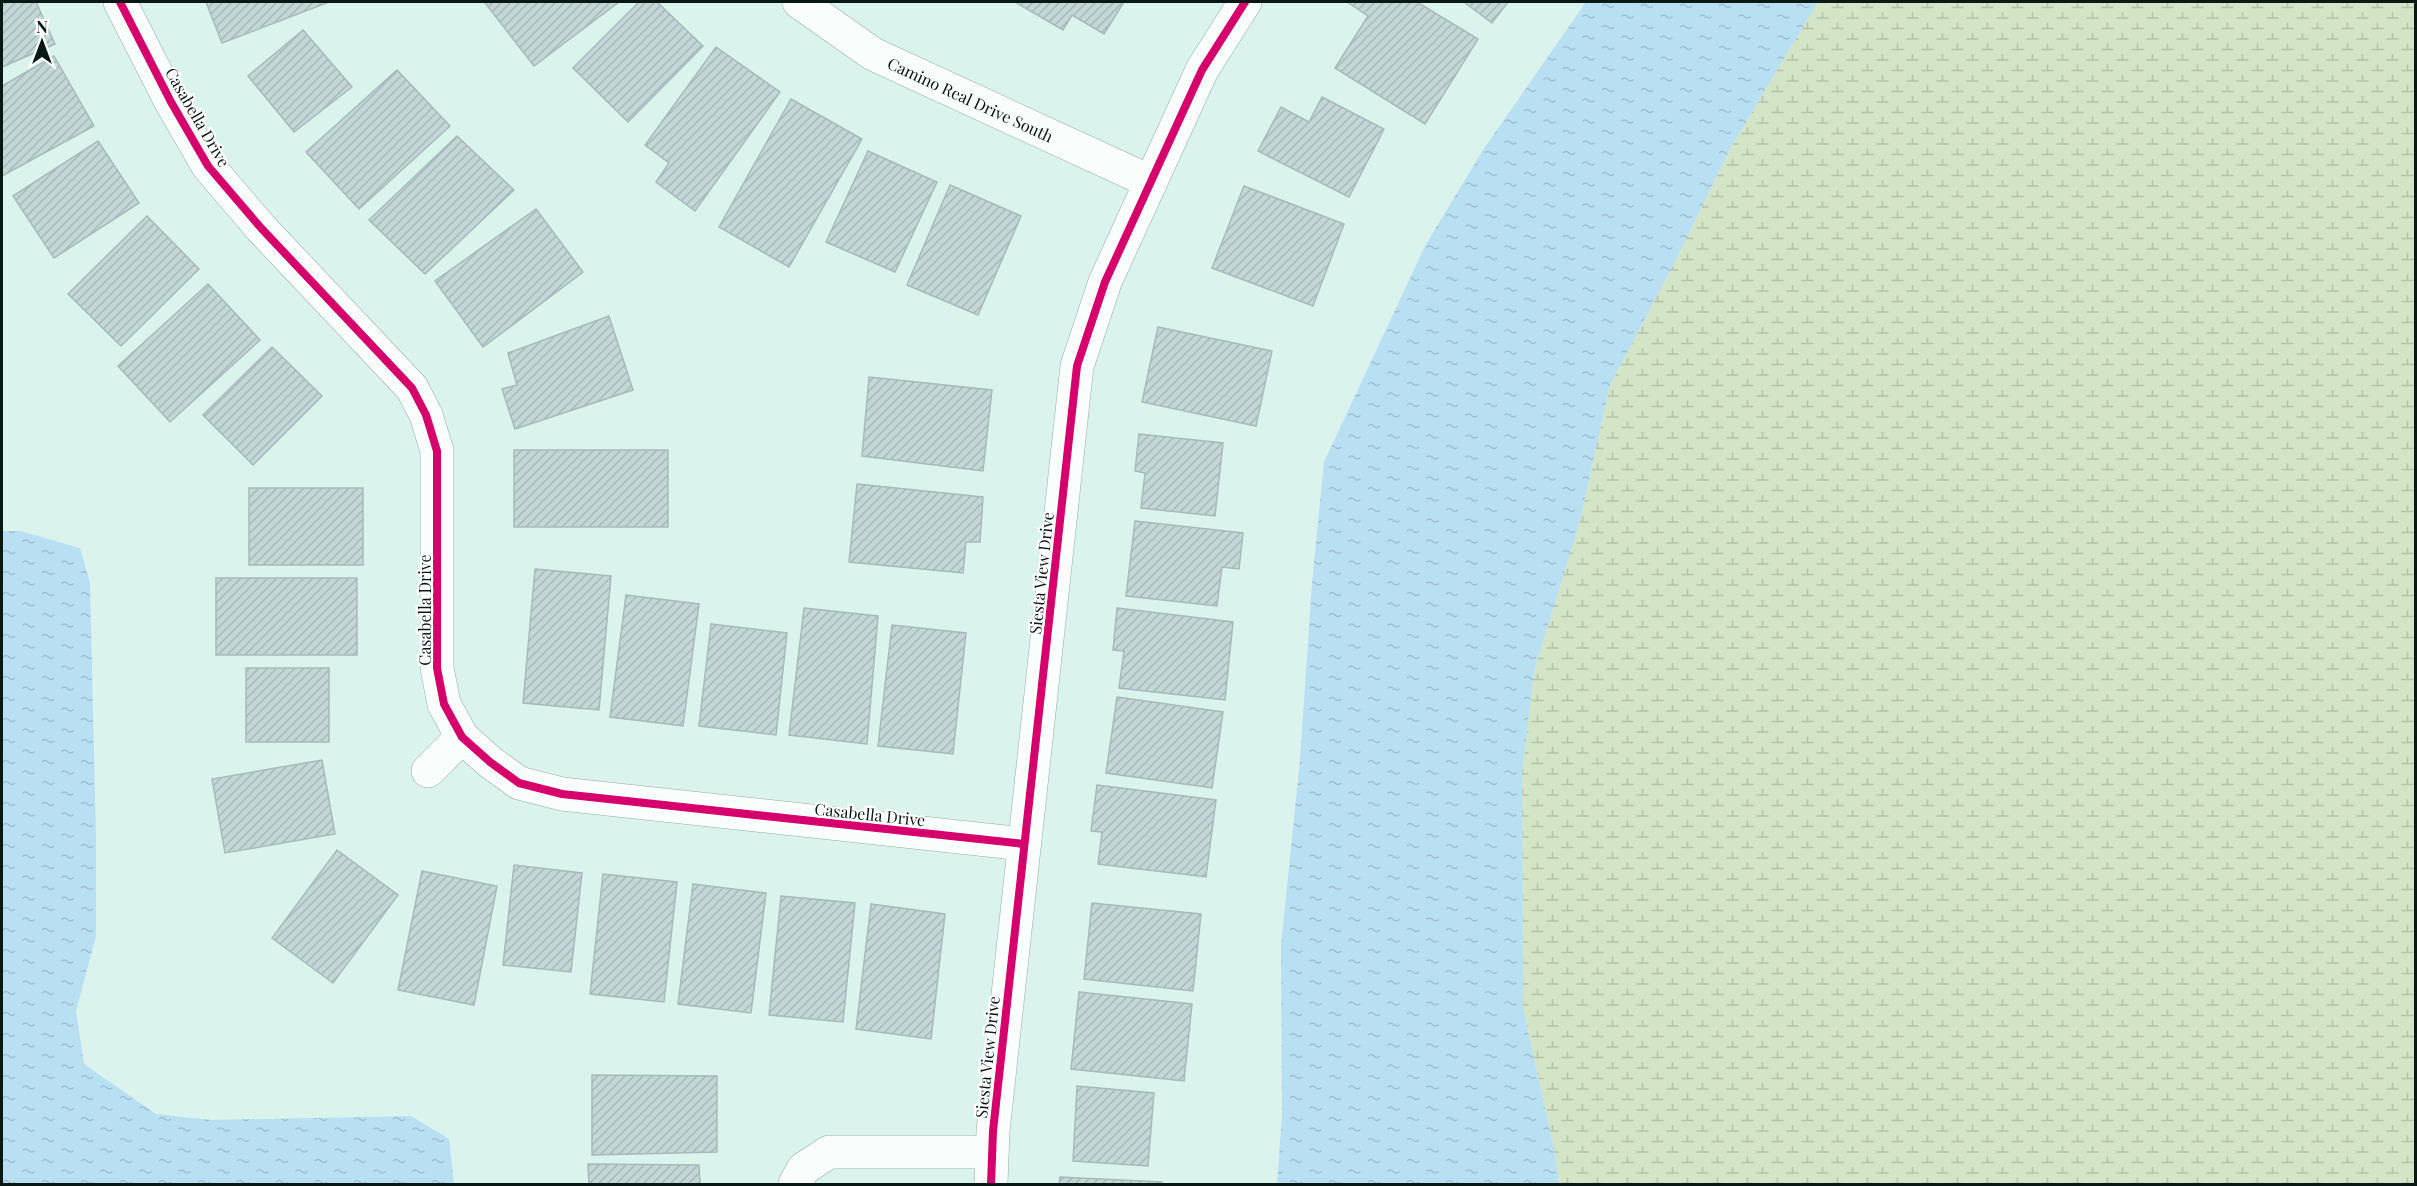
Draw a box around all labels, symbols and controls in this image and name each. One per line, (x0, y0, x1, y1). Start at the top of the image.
north arrow (12, 12, 72, 72)
text: N (36, 16, 48, 37)
street label: Camino Real Drive South (884, 52, 1057, 146)
street label: Casabella Drive (161, 64, 235, 170)
street label: Siesta View Drive (1024, 511, 1058, 635)
street label: Casabella Drive (414, 554, 435, 666)
street label: Casabella Drive (814, 798, 926, 830)
street label: Siesta View Drive (970, 995, 1004, 1119)

